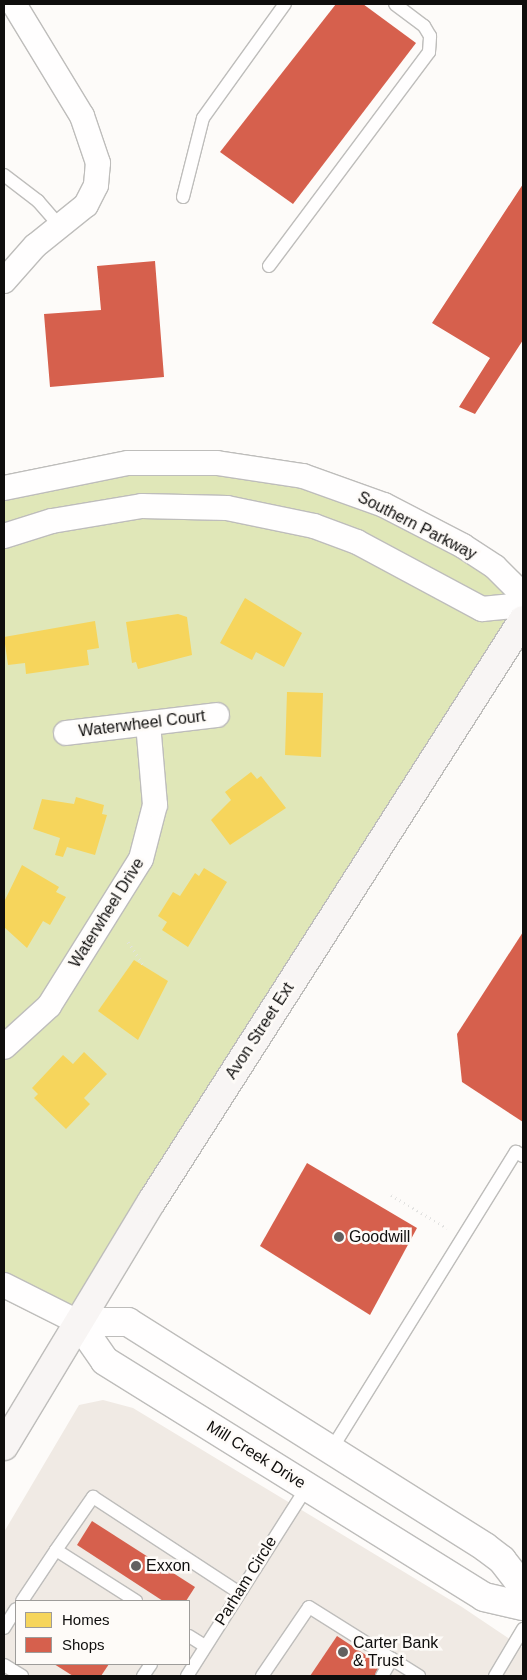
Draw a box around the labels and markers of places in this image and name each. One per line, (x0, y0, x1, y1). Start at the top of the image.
place label: Goodwill (349, 1227, 410, 1247)
marker: Goodwill (333, 1231, 345, 1243)
place label: Exxon (146, 1556, 190, 1576)
marker: Exxon (130, 1560, 142, 1572)
place label: Carter Bank & Trust (353, 1633, 438, 1671)
marker: Carter Bank & Trust (337, 1646, 349, 1658)

